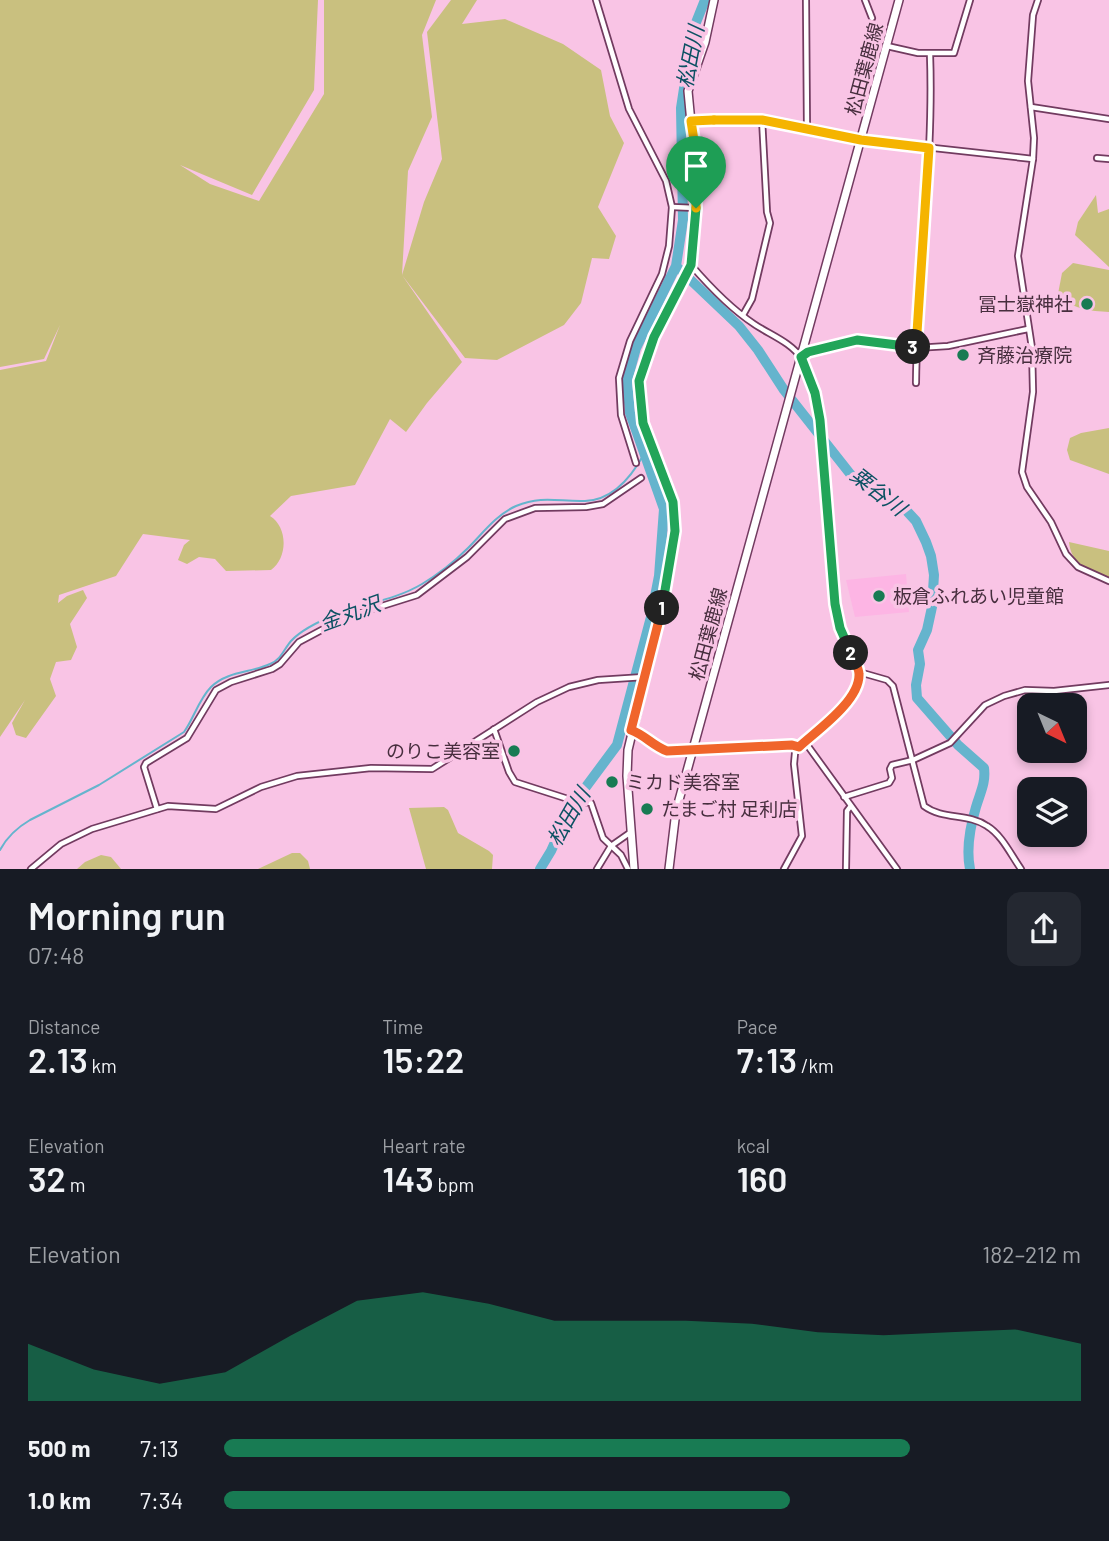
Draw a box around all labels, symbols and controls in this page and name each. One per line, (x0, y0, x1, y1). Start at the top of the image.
street label: 松田葉鹿線 (840, 20, 887, 118)
water label: 松田川 (671, 21, 708, 90)
pin (666, 136, 726, 208)
icon: arrive (677, 147, 715, 185)
place label: 冨士嶽神社 (978, 292, 1073, 315)
marker: 冨士嶽神社 (1079, 296, 1095, 312)
pin: 3 (895, 330, 930, 364)
text: 3 (907, 335, 918, 358)
place label: 斉藤治療院 (977, 343, 1072, 366)
marker: 斉藤治療院 (955, 347, 971, 363)
water label: 粟谷川 (846, 462, 913, 521)
place label: 板倉ふれあい児童館 (893, 584, 1064, 607)
street label: 松田葉鹿線 (684, 585, 731, 683)
marker: 板倉ふれあい児童館 (871, 588, 887, 604)
water label: 金丸沢 (316, 589, 386, 635)
pin: 1 (644, 590, 680, 626)
text: 1 (658, 596, 665, 619)
pin: 2 (834, 636, 868, 670)
text: 2 (845, 641, 856, 664)
north arrow (1017, 693, 1087, 763)
map controls (1017, 693, 1087, 847)
place label: のりこ美容室 (386, 739, 500, 762)
marker: のりこ美容室 (506, 743, 522, 759)
place label: ミカド美容室 (626, 770, 740, 793)
marker: ミカド美容室 (604, 774, 620, 790)
button: layers (1017, 777, 1087, 847)
water label: 松田川 (541, 781, 595, 850)
place label: たまご村 足利店 (661, 797, 797, 820)
marker: たまご村 足利店 (639, 801, 655, 817)
text: Morning run (28, 892, 226, 938)
button: share (1007, 892, 1081, 966)
text: 07:48 (28, 941, 84, 969)
text: Distance (28, 1015, 100, 1038)
text: Time (382, 1015, 423, 1038)
text: Pace (737, 1015, 778, 1038)
text: 2.13 (28, 1038, 88, 1080)
text: 15:22 (382, 1038, 464, 1080)
text: 7:13 (737, 1038, 797, 1080)
text: km (88, 1054, 117, 1077)
text: /km (797, 1054, 834, 1077)
text: Elevation (28, 1134, 105, 1157)
text: Heart rate (382, 1134, 466, 1157)
text: kcal (737, 1134, 770, 1157)
text: 32 (28, 1157, 66, 1199)
text: 143 (382, 1157, 434, 1199)
text: 160 (737, 1157, 787, 1199)
text: m (66, 1173, 85, 1196)
text: bpm (434, 1173, 474, 1196)
text: Elevation (28, 1240, 121, 1268)
text: 182–212 m (982, 1240, 1081, 1268)
text: 500 m (28, 1434, 90, 1462)
text: 7:13 (140, 1434, 179, 1462)
text: 1.0 km (28, 1486, 91, 1514)
text: 7:34 (140, 1486, 183, 1514)

